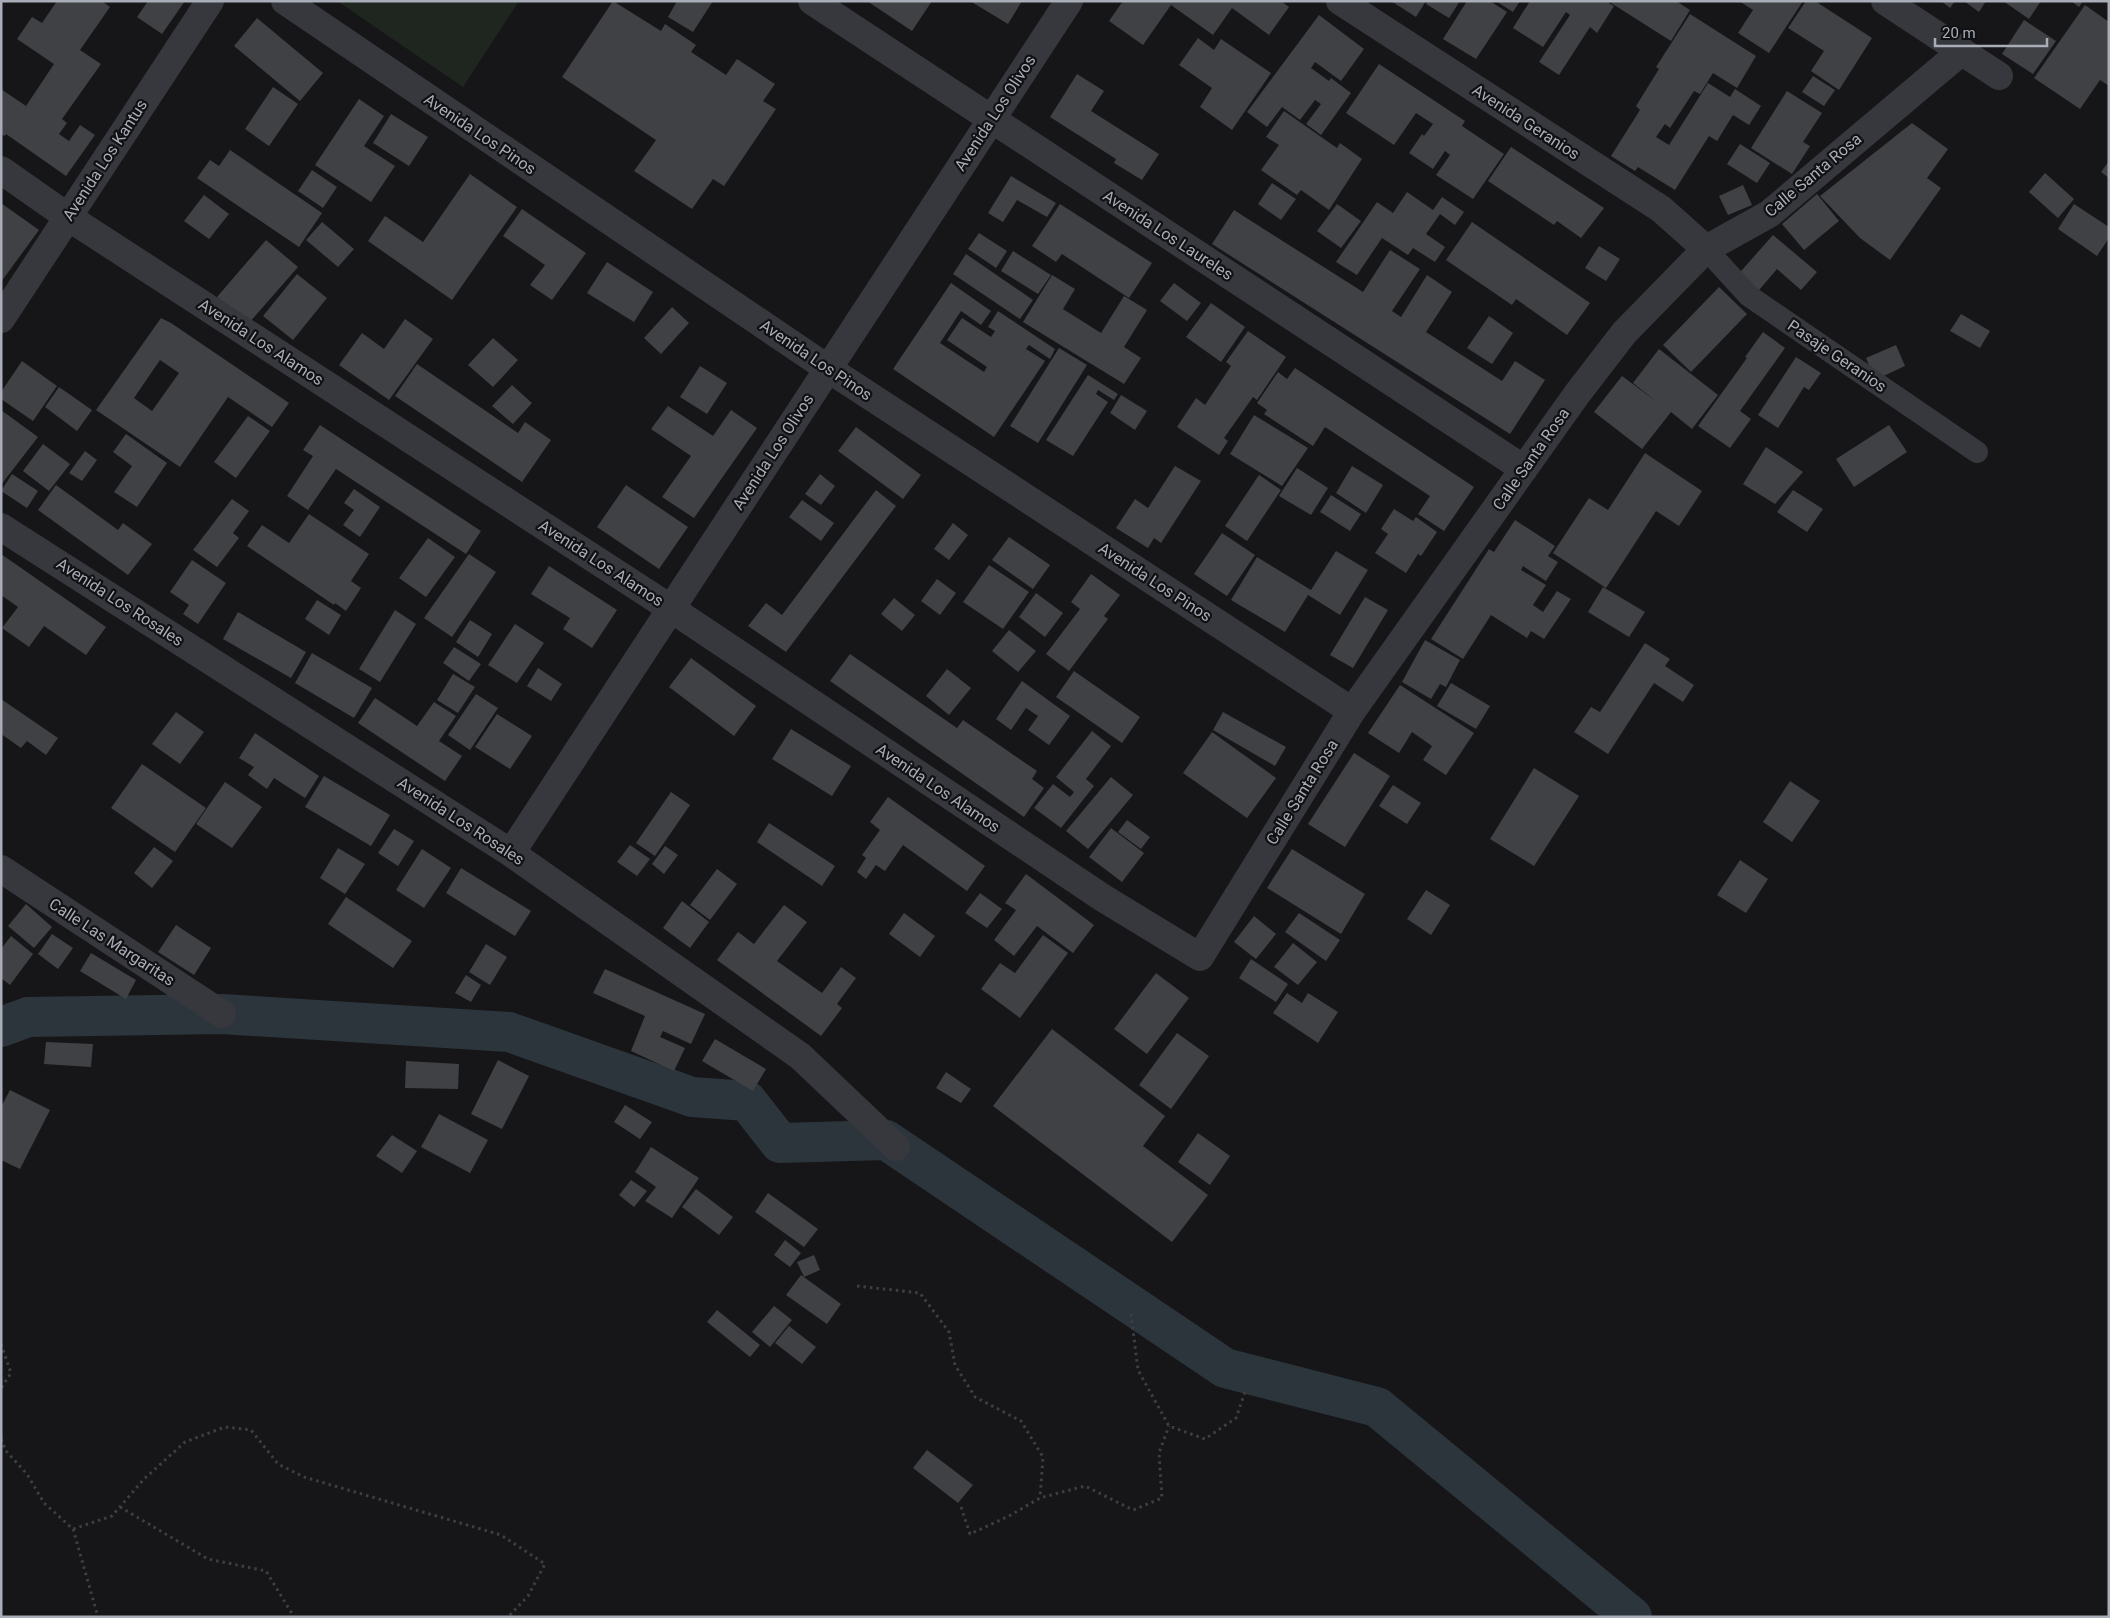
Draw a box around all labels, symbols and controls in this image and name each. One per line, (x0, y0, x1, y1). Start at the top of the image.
scale bar (1935, 15, 2048, 47)
text: 20 m (1942, 24, 1976, 42)
street label: Avenida Los Olivos (950, 51, 1040, 175)
street label: Avenida Geranios (1469, 80, 1583, 164)
street label: Avenida Los Pinos (420, 90, 540, 178)
street label: Avenida Los Kantus (59, 96, 151, 224)
street label: Calle Santa Rosa (1761, 129, 1865, 221)
street label: Avenida Los Laureles (1099, 186, 1237, 284)
street label: Avenida Los Alamos (195, 295, 327, 389)
street label: Avenida Los Pinos (756, 316, 876, 404)
street label: Pasaje Geranios (1784, 316, 1890, 396)
street label: Avenida Los Olivos (728, 390, 818, 514)
street label: Calle Santa Rosa (1489, 404, 1573, 514)
street label: Avenida Los Alamos (535, 516, 667, 610)
street label: Avenida Los Pinos (1095, 538, 1215, 626)
street label: Avenida Los Rosales (53, 554, 187, 650)
street label: Calle Santa Rosa (1262, 736, 1342, 848)
street label: Avenida Los Alamos (873, 740, 1003, 836)
street label: Avenida Los Rosales (394, 773, 528, 869)
street label: Calle Las Margaritas (46, 894, 178, 990)

